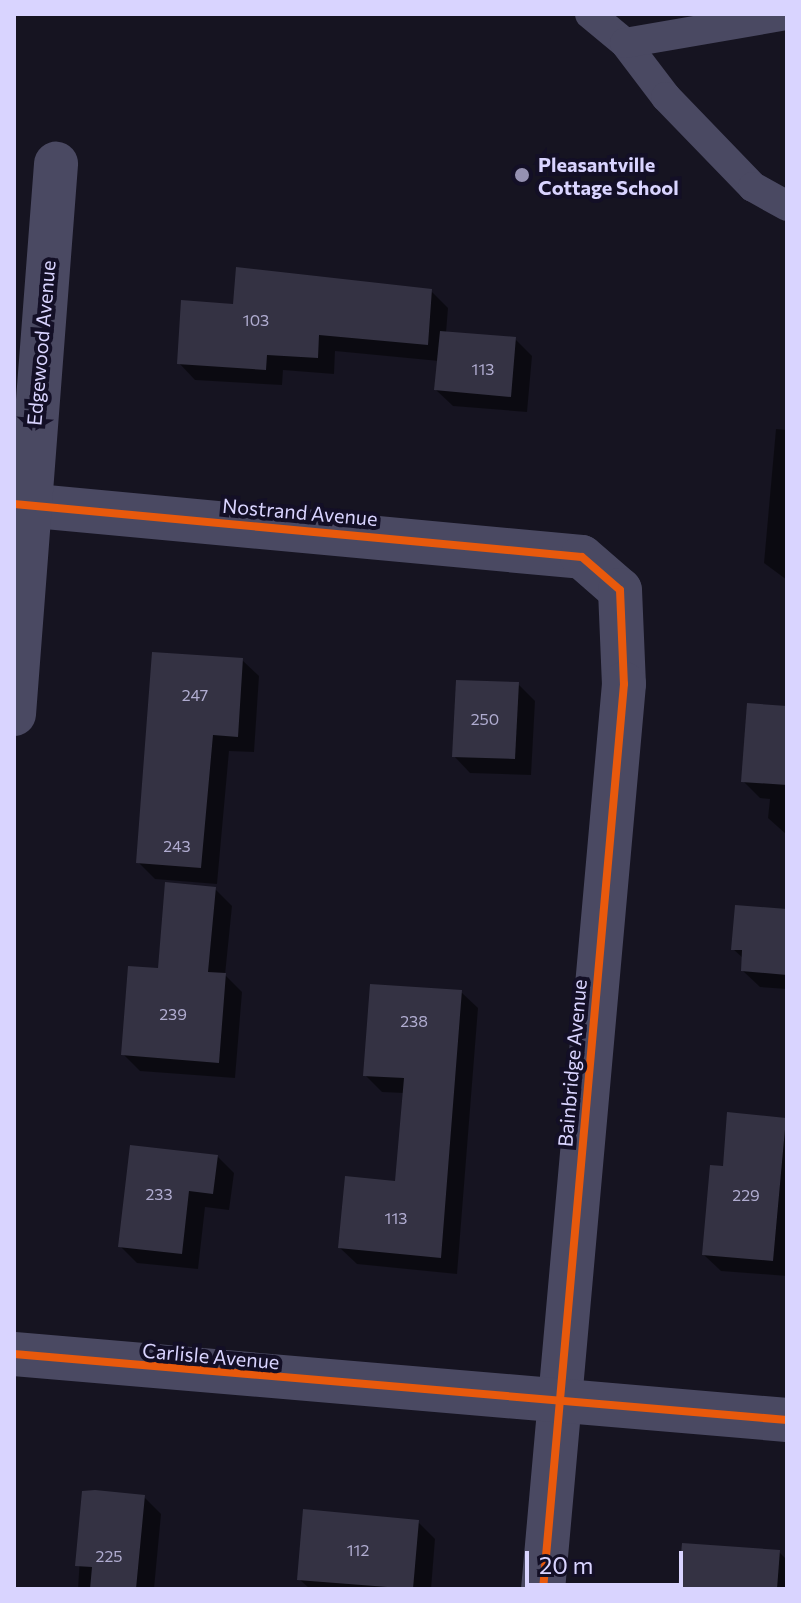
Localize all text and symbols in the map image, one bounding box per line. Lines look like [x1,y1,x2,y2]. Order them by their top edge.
place label: Pleasantville Cottage School [538,152,679,199]
marker: Pleasantville Cottage School [513,166,531,184]
street label: Edgewood Avenue [22,259,60,427]
house number: 103 [243,310,269,330]
house number: 113 [472,359,494,379]
street label: Nostrand Avenue [221,493,379,531]
house number: 247 [182,685,208,705]
house number: 250 [471,709,499,729]
house number: 243 [163,836,191,856]
street label: Bainbridge Avenue [553,978,591,1148]
house number: 239 [159,1004,187,1024]
house number: 238 [400,1011,428,1031]
house number: 233 [145,1184,173,1204]
house number: 229 [732,1185,760,1205]
house number: 113 [385,1208,407,1228]
street label: Carlisle Avenue [141,1338,281,1374]
scale bar [529,1535,687,1585]
house number: 112 [347,1540,369,1560]
house number: 225 [96,1546,122,1566]
text: 20 m [539,1550,593,1579]

